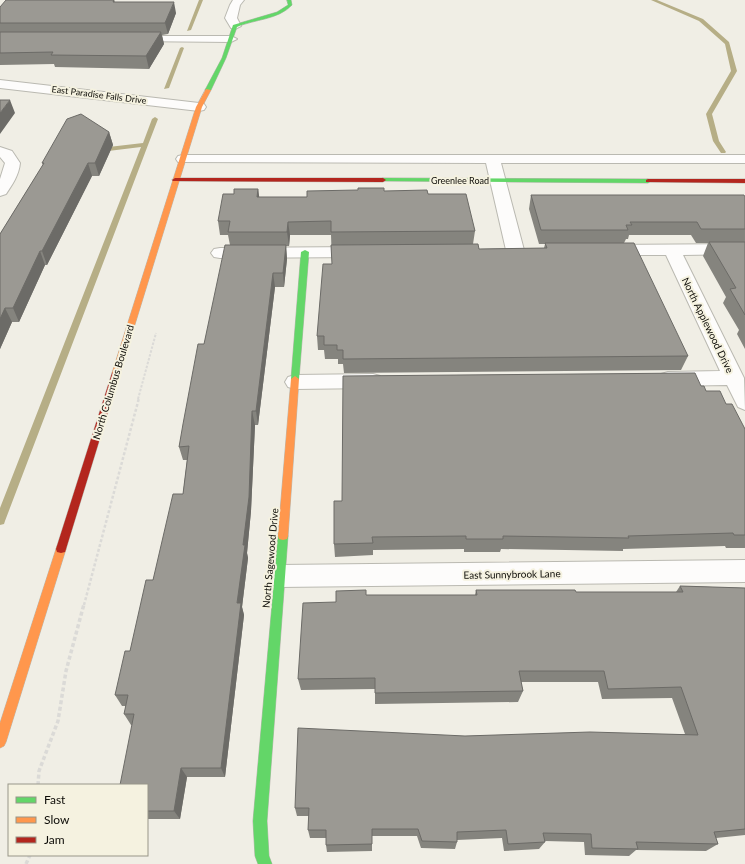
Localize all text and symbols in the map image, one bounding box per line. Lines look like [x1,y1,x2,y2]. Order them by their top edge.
street label: East Paradise Falls Drive [51,83,147,106]
street label: Greenlee Road [431,175,489,186]
street label: North Applewood Drive [680,275,736,375]
street label: North Columbus Boulevard [90,323,136,441]
street label: North Sagewood Drive [260,508,280,608]
street label: East Sunnybrook Lane [463,567,561,581]
legend [8,784,148,856]
text: Fast [44,792,66,807]
text: Slow [44,812,70,827]
text: Jam [44,832,65,847]

